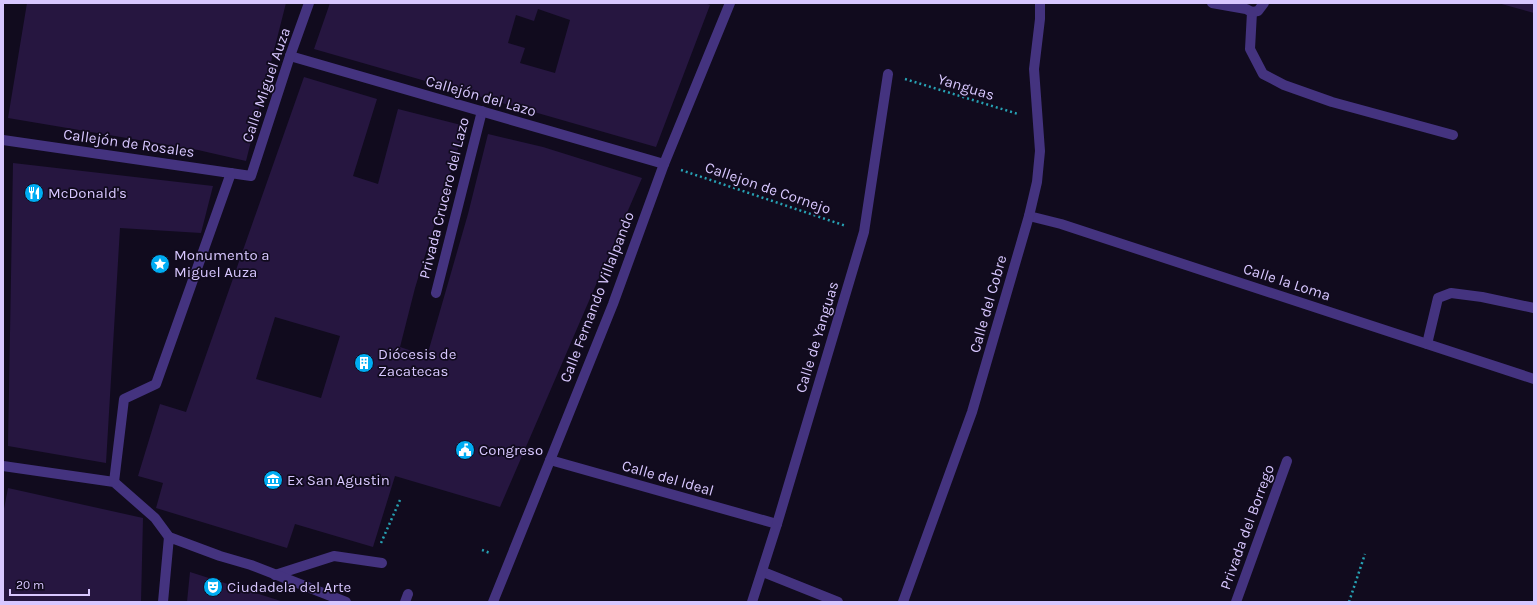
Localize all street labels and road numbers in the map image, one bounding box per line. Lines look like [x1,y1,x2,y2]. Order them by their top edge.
street label: Calle Miguel Auza [238,25,294,145]
street label: Yanguas [935,70,997,104]
street label: Callejón del Lazo [424,72,538,120]
street label: Privada Crucero del Lazo [415,115,473,281]
street label: Callejón de Rosales [62,125,196,161]
street label: Callejon de Cornejo [703,158,833,218]
street label: Calle Fernando Villalpando [556,209,638,385]
street label: Calle del Cobre [965,253,1011,355]
street label: Calle la Loma [1241,259,1333,305]
street label: Calle de Yanguas [791,279,843,395]
street label: Calle del Ideal [620,456,716,500]
street label: Privada del Borrego [1216,462,1278,592]

